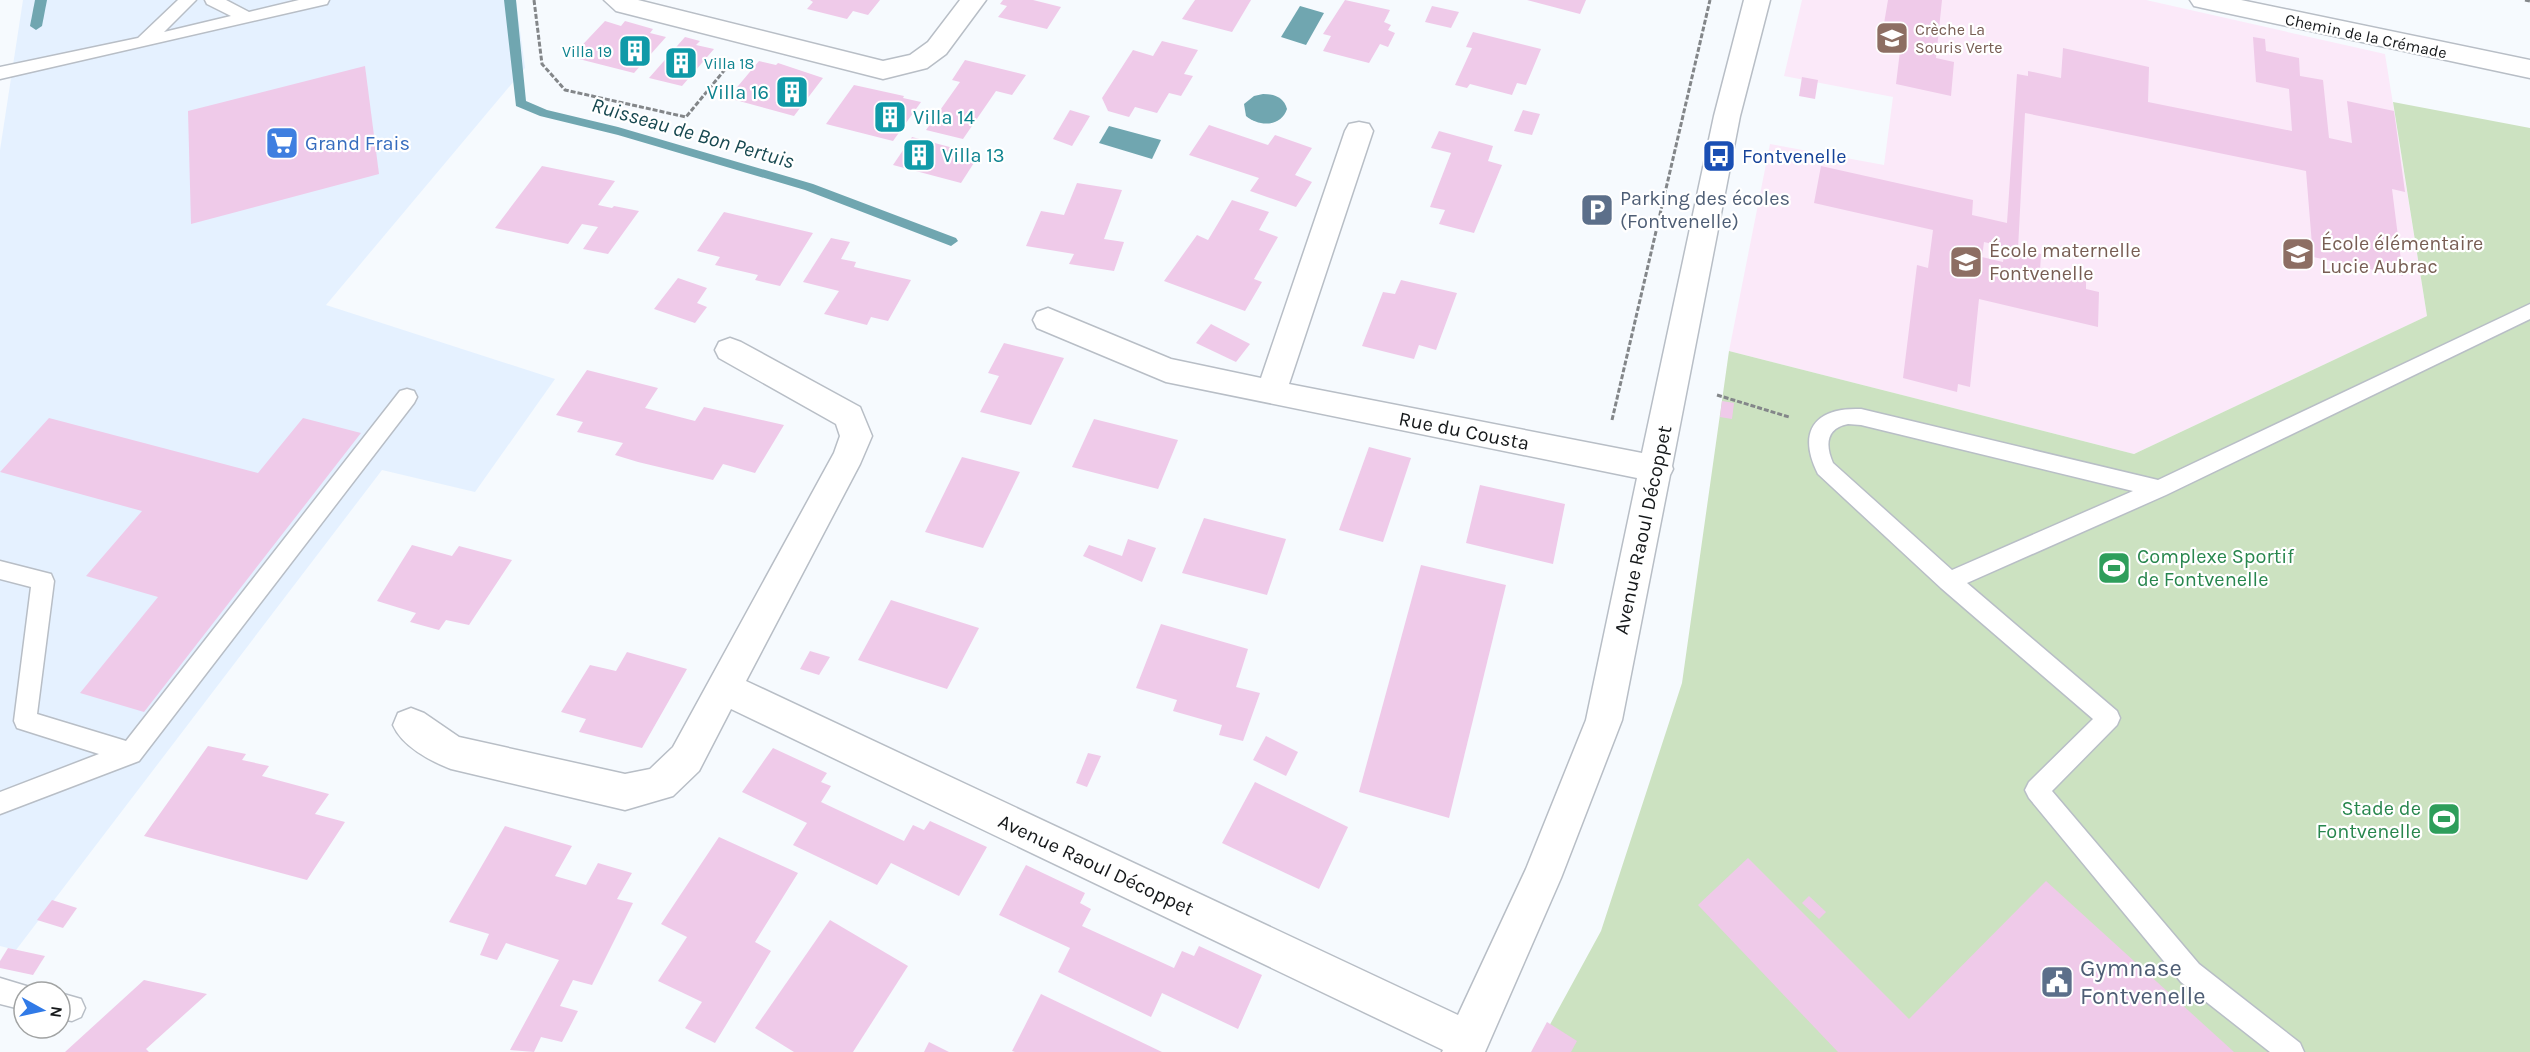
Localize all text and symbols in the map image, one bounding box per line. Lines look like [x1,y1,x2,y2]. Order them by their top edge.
street label: Chemin de la Crémade [2283,10,2449,62]
school or university icon: Crèche La Souris Verte [1874,20,1910,56]
place label: Crèche La Souris Verte [1915,20,2003,57]
building icon: Villa 19 [617,33,653,69]
place label: Villa 19 [562,42,612,61]
building icon: Villa 18 [663,45,699,81]
place label: Villa 18 [704,54,754,73]
building icon: Villa 16 [774,74,810,110]
place label: Villa 16 [707,81,769,104]
water label: Ruisseau de Bon Pertuis [589,93,797,173]
building icon: Villa 14 [872,99,908,135]
place label: Villa 14 [913,106,975,129]
supermarket icon: Grand Frais [264,125,300,161]
place label: Grand Frais [305,132,410,155]
building icon: Villa 13 [901,137,937,173]
bus stop icon: Fontvenelle [1701,138,1737,174]
place label: Villa 13 [942,144,1005,167]
place label: Fontvenelle [1742,145,1847,168]
place label: Parking des écoles (Fontvenelle) [1620,187,1790,233]
parking icon: Parking des écoles (Fontvenelle) [1579,192,1615,228]
place label: École élémentaire Lucie Aubrac [2321,231,2483,278]
school or university icon: École élémentaire Lucie Aubrac [2280,236,2316,272]
place label: École maternelle Fontvenelle [1989,238,2141,285]
school or university icon: École maternelle Fontvenelle [1948,244,1984,280]
street label: Rue du Cousta [1397,407,1531,455]
street label: Avenue Raoul Décoppet [1610,423,1677,637]
place label: Complexe Sportif de Fontvenelle [2137,545,2294,591]
sports icon: Complexe Sportif de Fontvenelle [2096,550,2132,586]
place label: Stade de Fontvenelle [2316,797,2421,843]
sports icon: Stade de Fontvenelle [2426,801,2462,837]
street label: Avenue Raoul Décoppet [995,810,1198,921]
place label: Gymnase Fontvenelle [2080,954,2206,1010]
public building icon: Gymnase Fontvenelle [2039,964,2075,1000]
north arrow [12,980,72,1040]
text: N [46,1005,67,1019]

